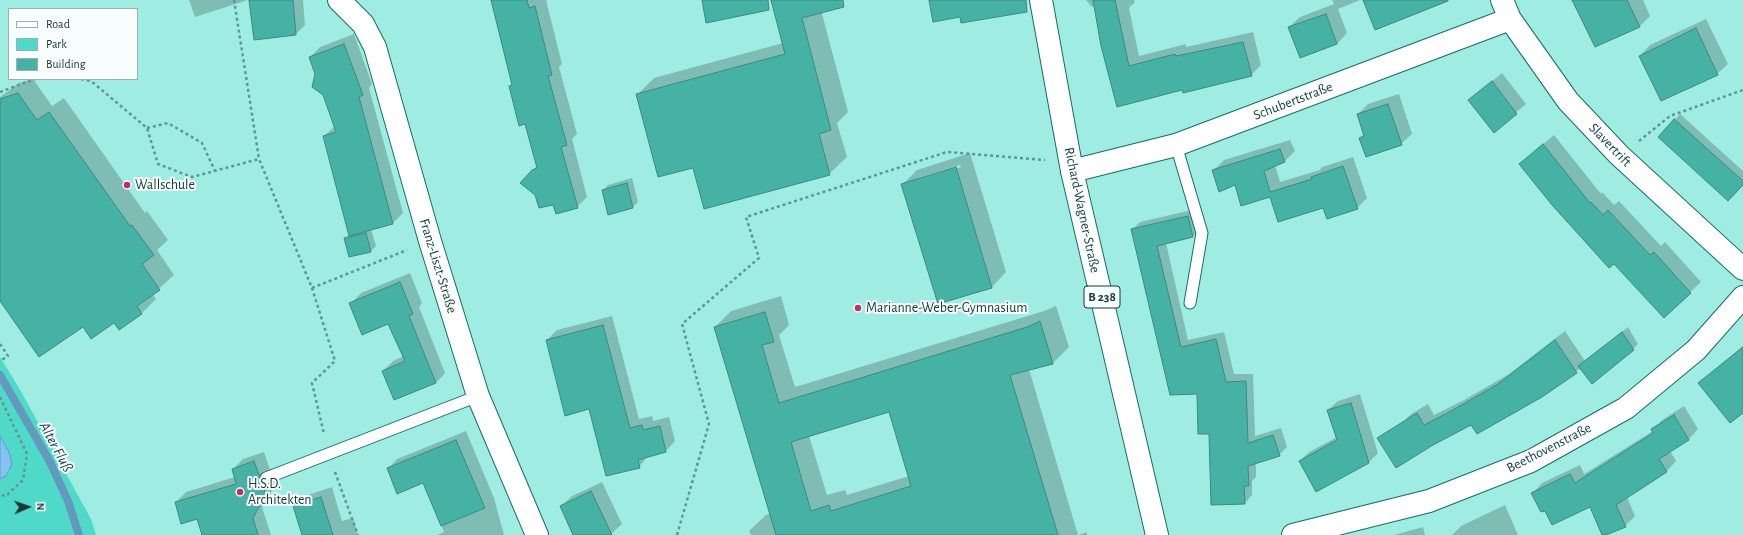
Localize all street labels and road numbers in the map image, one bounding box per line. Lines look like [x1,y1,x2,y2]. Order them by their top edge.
street label: Schubertstraße [1251,78,1335,124]
street label: Slavertrift [1585,120,1635,170]
street label: Richard-Wagner-Straße [1060,146,1104,274]
street label: Franz-Liszt-Straße [416,217,460,315]
road number: B 238 [1084,286,1120,308]
street label: Beethovenstraße [1504,419,1594,477]

